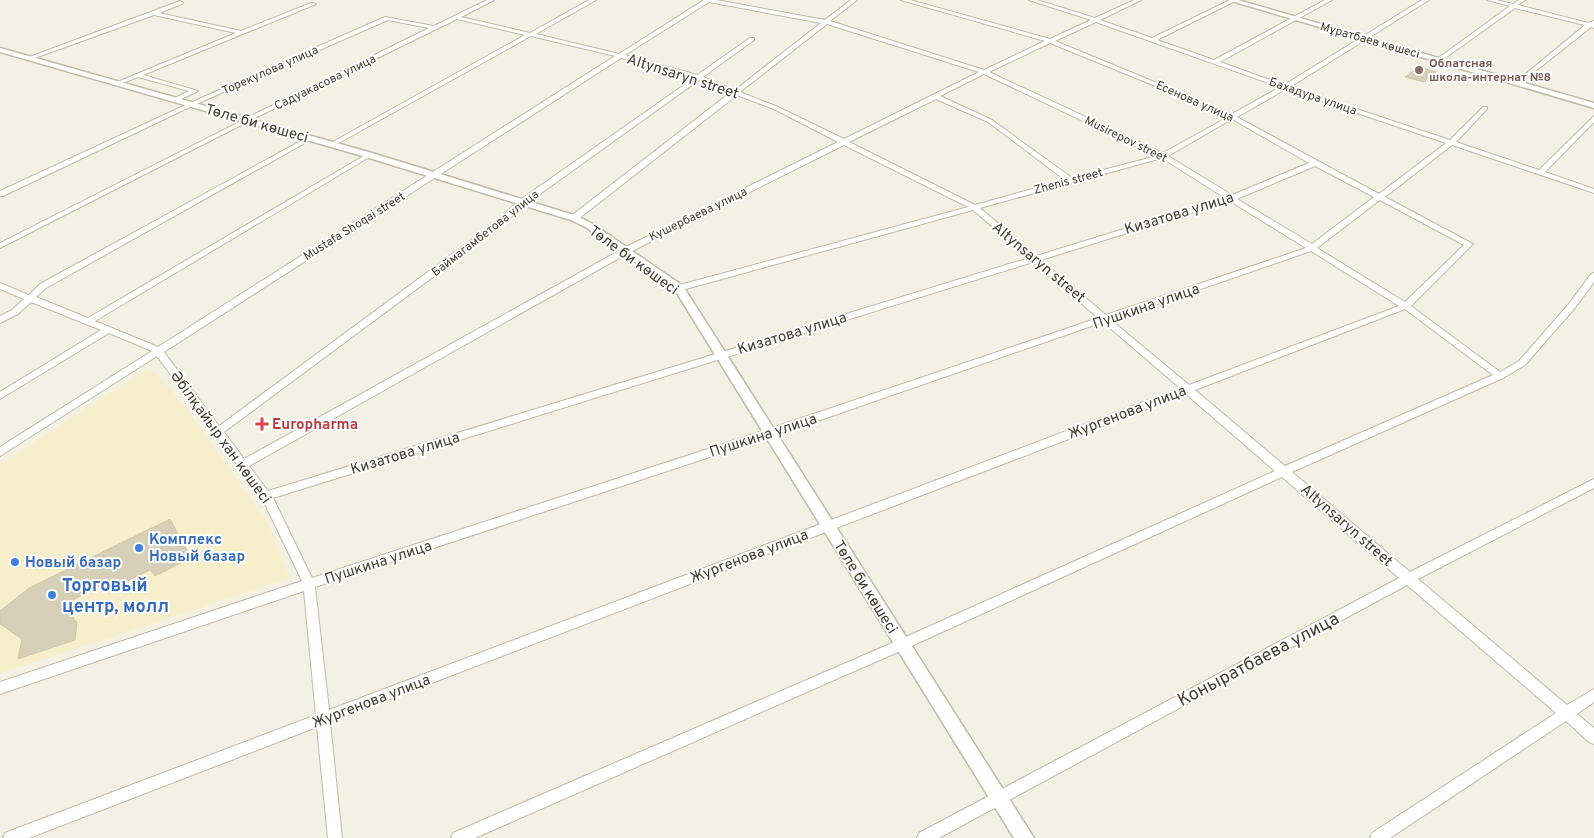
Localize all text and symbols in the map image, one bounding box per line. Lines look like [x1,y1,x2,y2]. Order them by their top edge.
street label: Мұратбаев көшесі [1318,19,1421,63]
street label: Торекулова улица [220,42,321,99]
street label: Altynsaryn street [624,50,741,104]
street label: Садуакасова улица [272,51,379,114]
place label: Облатсная школа-интернат №8 [1429,56,1551,86]
marker: Облатсная школа-интернат №8 [1413,64,1425,76]
street label: Бахадура улица [1267,74,1359,119]
street label: Есенова улица [1153,78,1236,126]
street label: Төле би көшесі [203,101,310,148]
street label: Musirepov street [1082,113,1170,167]
street label: Zhenis street [1032,165,1105,199]
street label: Кушербаева улица [647,184,750,246]
street label: Баймагамбетова улица [429,187,543,281]
street label: Mustafa Shoqai street [301,189,408,265]
street label: Кизатова улица [1123,189,1236,240]
street label: Altynsaryn street [987,218,1089,308]
street label: Төле би көшесі [585,222,682,300]
street label: Пушкина улица [1091,280,1202,335]
street label: Кизатова улица [736,309,849,360]
street label: Әбілқайыр хан көшесі [165,368,274,508]
street label: Жургенова улица [1066,382,1189,445]
street label: Пушкина улица [707,410,820,463]
place label: Europharma [272,416,358,435]
marker: Europharma [256,418,268,430]
street label: Кизатова улица [349,429,462,480]
street label: Altynsaryn street [1296,481,1396,571]
street label: Жургенова улица [688,526,811,589]
place label: Комплекс Новый базар [149,531,245,567]
street label: Пушкина улица [322,537,435,590]
street label: Төле би көшесі [829,538,901,638]
marker: Комплекс Новый базар [133,542,145,554]
place label: Новый базар [25,554,121,573]
marker: Новый базар [9,556,21,568]
place label: Торговый центр, молл [62,575,169,619]
marker: Торговый центр, молл [46,589,58,601]
street label: Коныратбаева улица [1174,608,1344,713]
street label: Жургенова улица [310,671,433,734]

